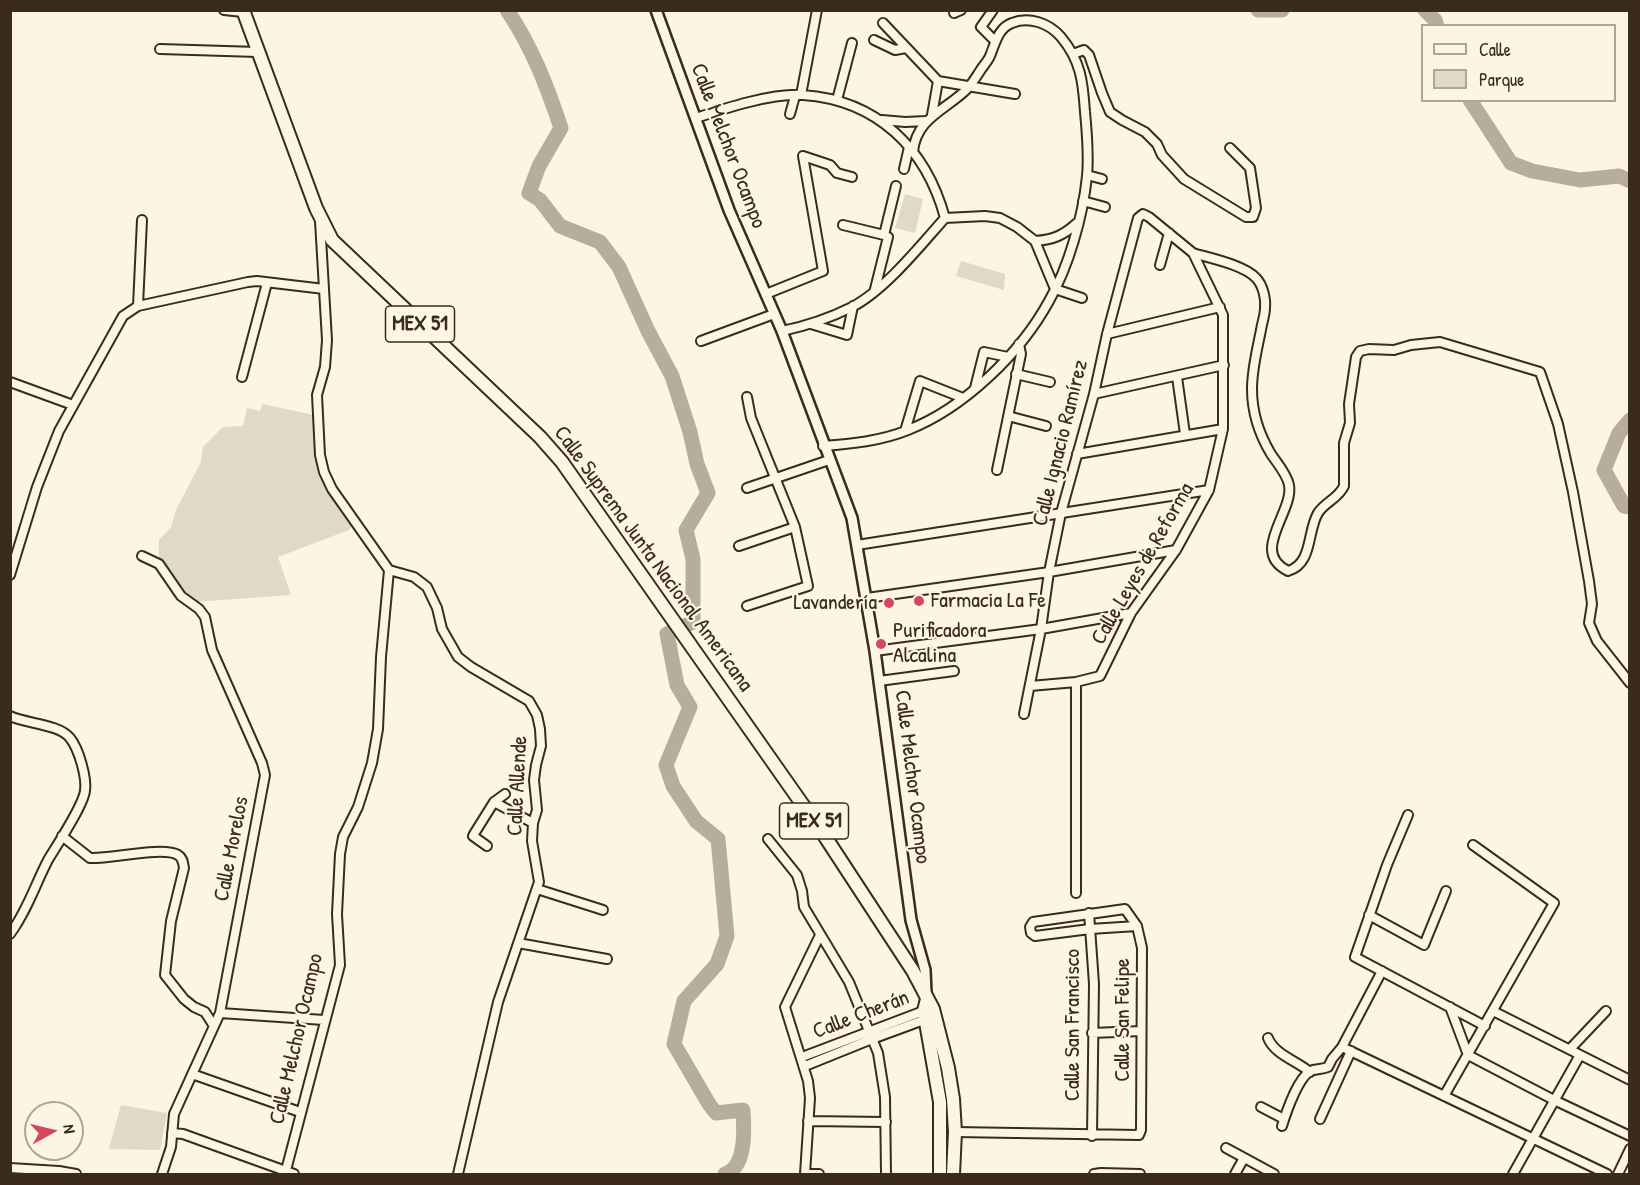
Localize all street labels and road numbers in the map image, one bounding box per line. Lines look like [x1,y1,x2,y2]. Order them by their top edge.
street label: Calle Melchor Ocampo [684,60,772,232]
road number: MEX 51 [386,306,454,342]
street label: Calle Ignacio Ramírez [1028,357,1094,529]
street label: Calle Suprema Junta Nacional Americana [548,421,758,697]
street label: Calle Leyes de Reforma [1086,478,1200,650]
street label: Calle Melchor Ocampo [888,689,936,865]
street label: Calle Allende [502,735,534,837]
street label: Calle Morelos [209,794,255,904]
road number: MEX 51 [780,803,848,839]
street label: Calle San Francisco [1060,949,1086,1101]
street label: Calle Melchor Ocampo [265,951,329,1127]
street label: Calle San Felipe [1110,958,1136,1082]
street label: Calle Cherán [809,985,913,1045]

